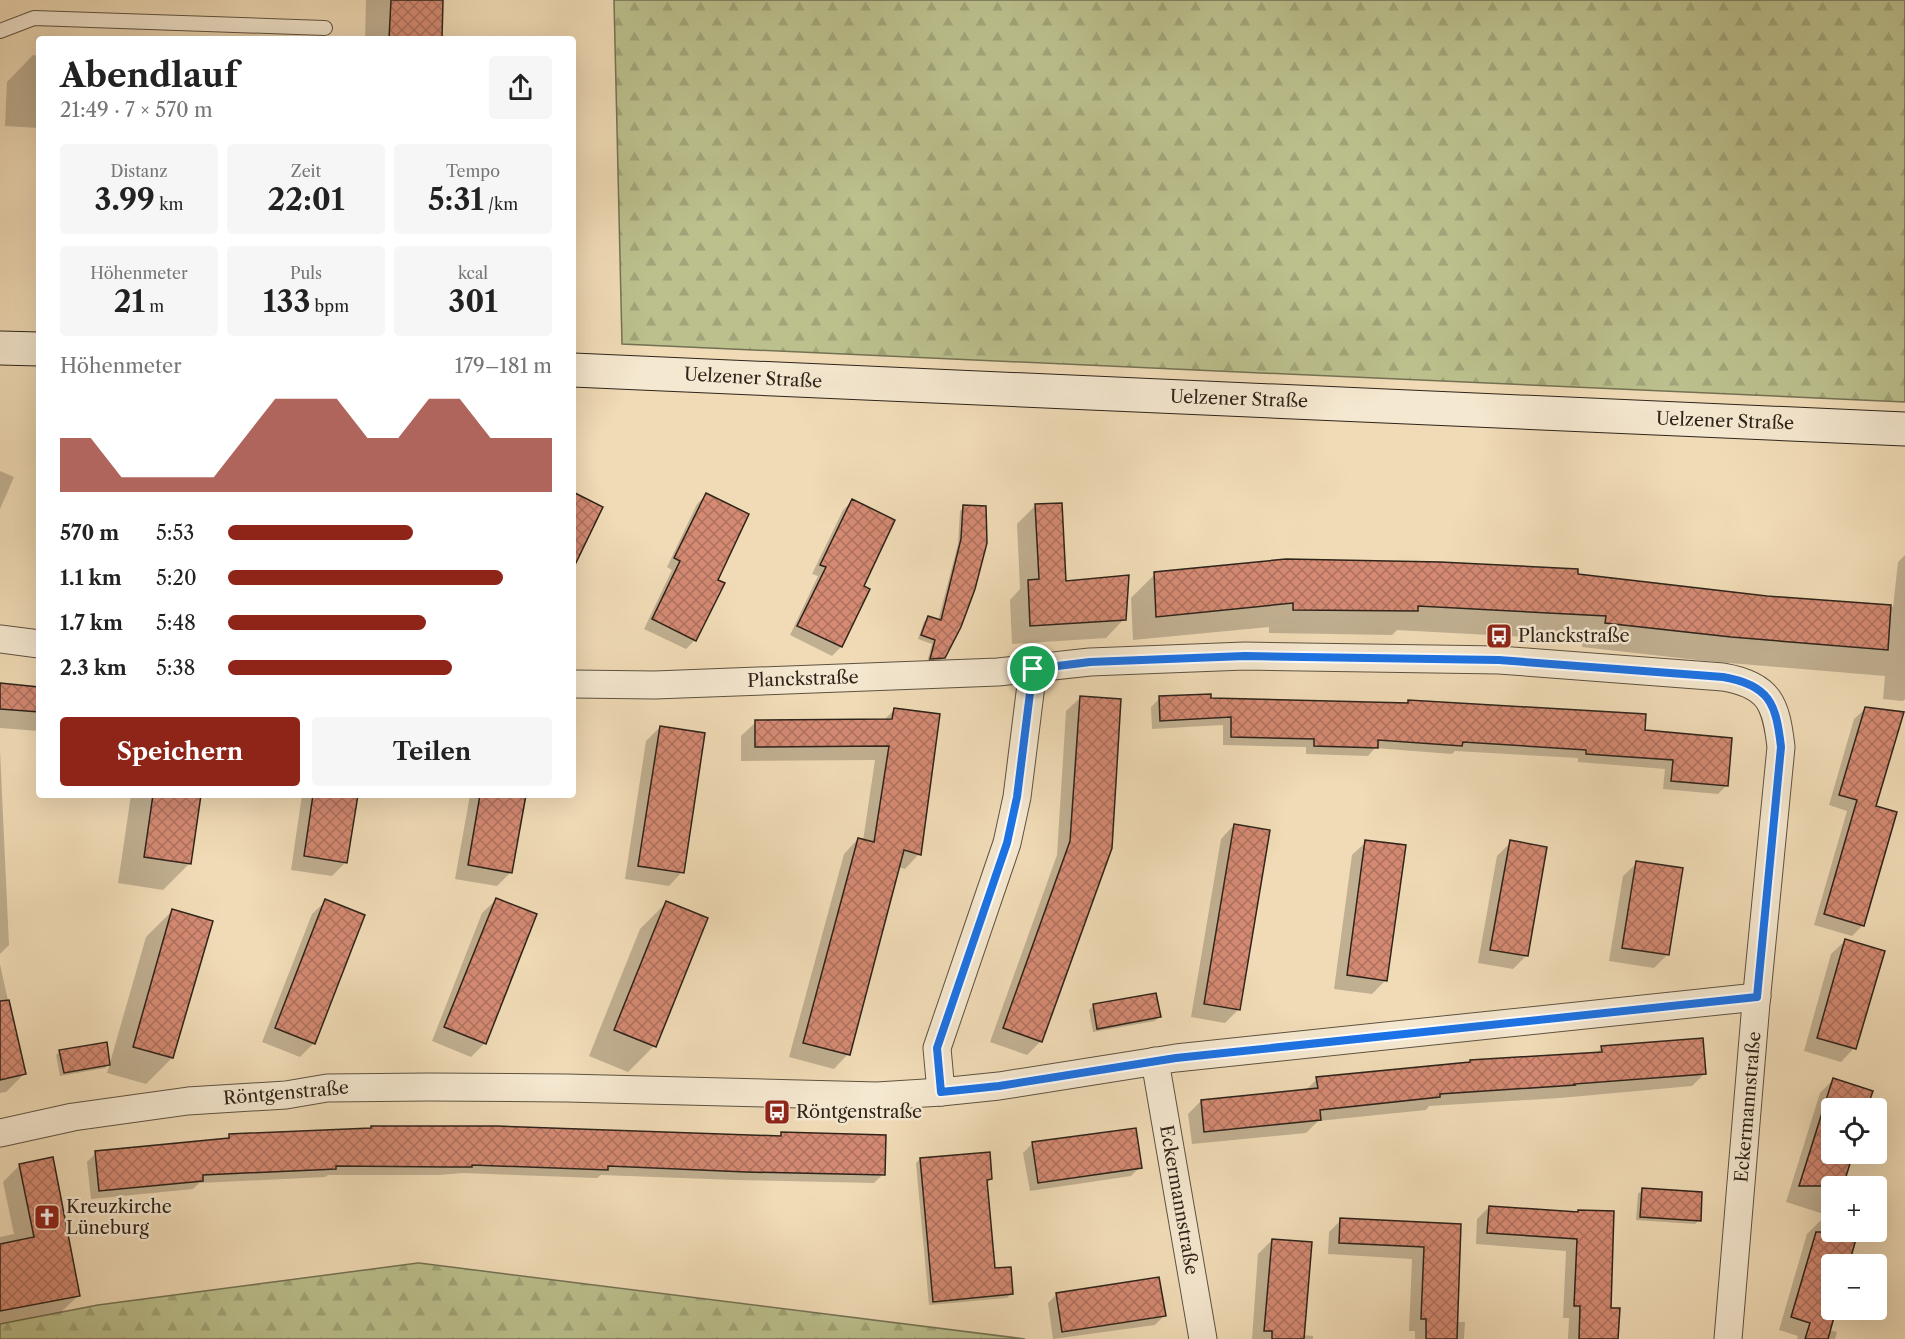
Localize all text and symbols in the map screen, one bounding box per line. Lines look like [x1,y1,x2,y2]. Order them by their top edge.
text: Abendlauf [60,55,238,96]
button: share [489,56,552,119]
text: 21:49 · 7 × 570 m [60,98,213,122]
text: Distanz [110,161,168,181]
text: Zeit [291,161,321,181]
text: Tempo [446,161,500,181]
text: 3.99 [95,181,155,218]
text: 22:01 [268,181,344,218]
text: 5:31 [428,181,484,218]
text: km [155,194,183,214]
text: /km [484,194,518,214]
text: Höhenmeter [90,263,188,283]
text: Puls [290,263,322,283]
text: kcal [458,263,488,283]
text: 21 [114,283,145,320]
text: 133 [263,283,310,320]
text: 301 [448,283,498,320]
text: m [145,296,164,316]
text: bpm [310,296,349,316]
text: Höhenmeter [60,354,182,378]
text: 179–181 m [455,354,552,378]
street label: Uelzener Straße [683,363,823,393]
street label: Uelzener Straße [1170,386,1308,412]
street label: Uelzener Straße [1656,408,1794,434]
text: 570 m [60,521,119,545]
text: 5:53 [156,521,194,545]
text: 1.1 km [60,566,122,590]
text: 5:20 [156,566,197,590]
text: 1.7 km [60,611,123,635]
text: 5:48 [156,611,196,635]
bus stop icon: Planckstraße [1484,621,1514,651]
place label: Planckstraße [1518,625,1630,647]
pin [1007,643,1058,694]
icon: arrive [1016,652,1049,685]
text: 2.3 km [60,656,127,680]
text: 5:38 [156,656,195,680]
street label: Planckstraße [747,666,859,692]
button: Speichern [60,717,300,786]
button: Teilen [312,717,552,786]
street label: Eckermannstraße [1730,1030,1766,1184]
street label: Röntgenstraße [222,1077,350,1109]
bus stop icon: Röntgenstraße [762,1097,792,1127]
map controls [1821,1098,1887,1320]
button: locate [1821,1098,1887,1164]
place label: Röntgenstraße [796,1101,922,1123]
street label: Eckermannstraße [1155,1123,1203,1277]
button: + [1821,1176,1887,1242]
place label: Kreuzkirche Lüneburg [66,1196,172,1239]
church icon: Kreuzkirche Lüneburg [32,1202,62,1232]
button: − [1821,1254,1887,1320]

